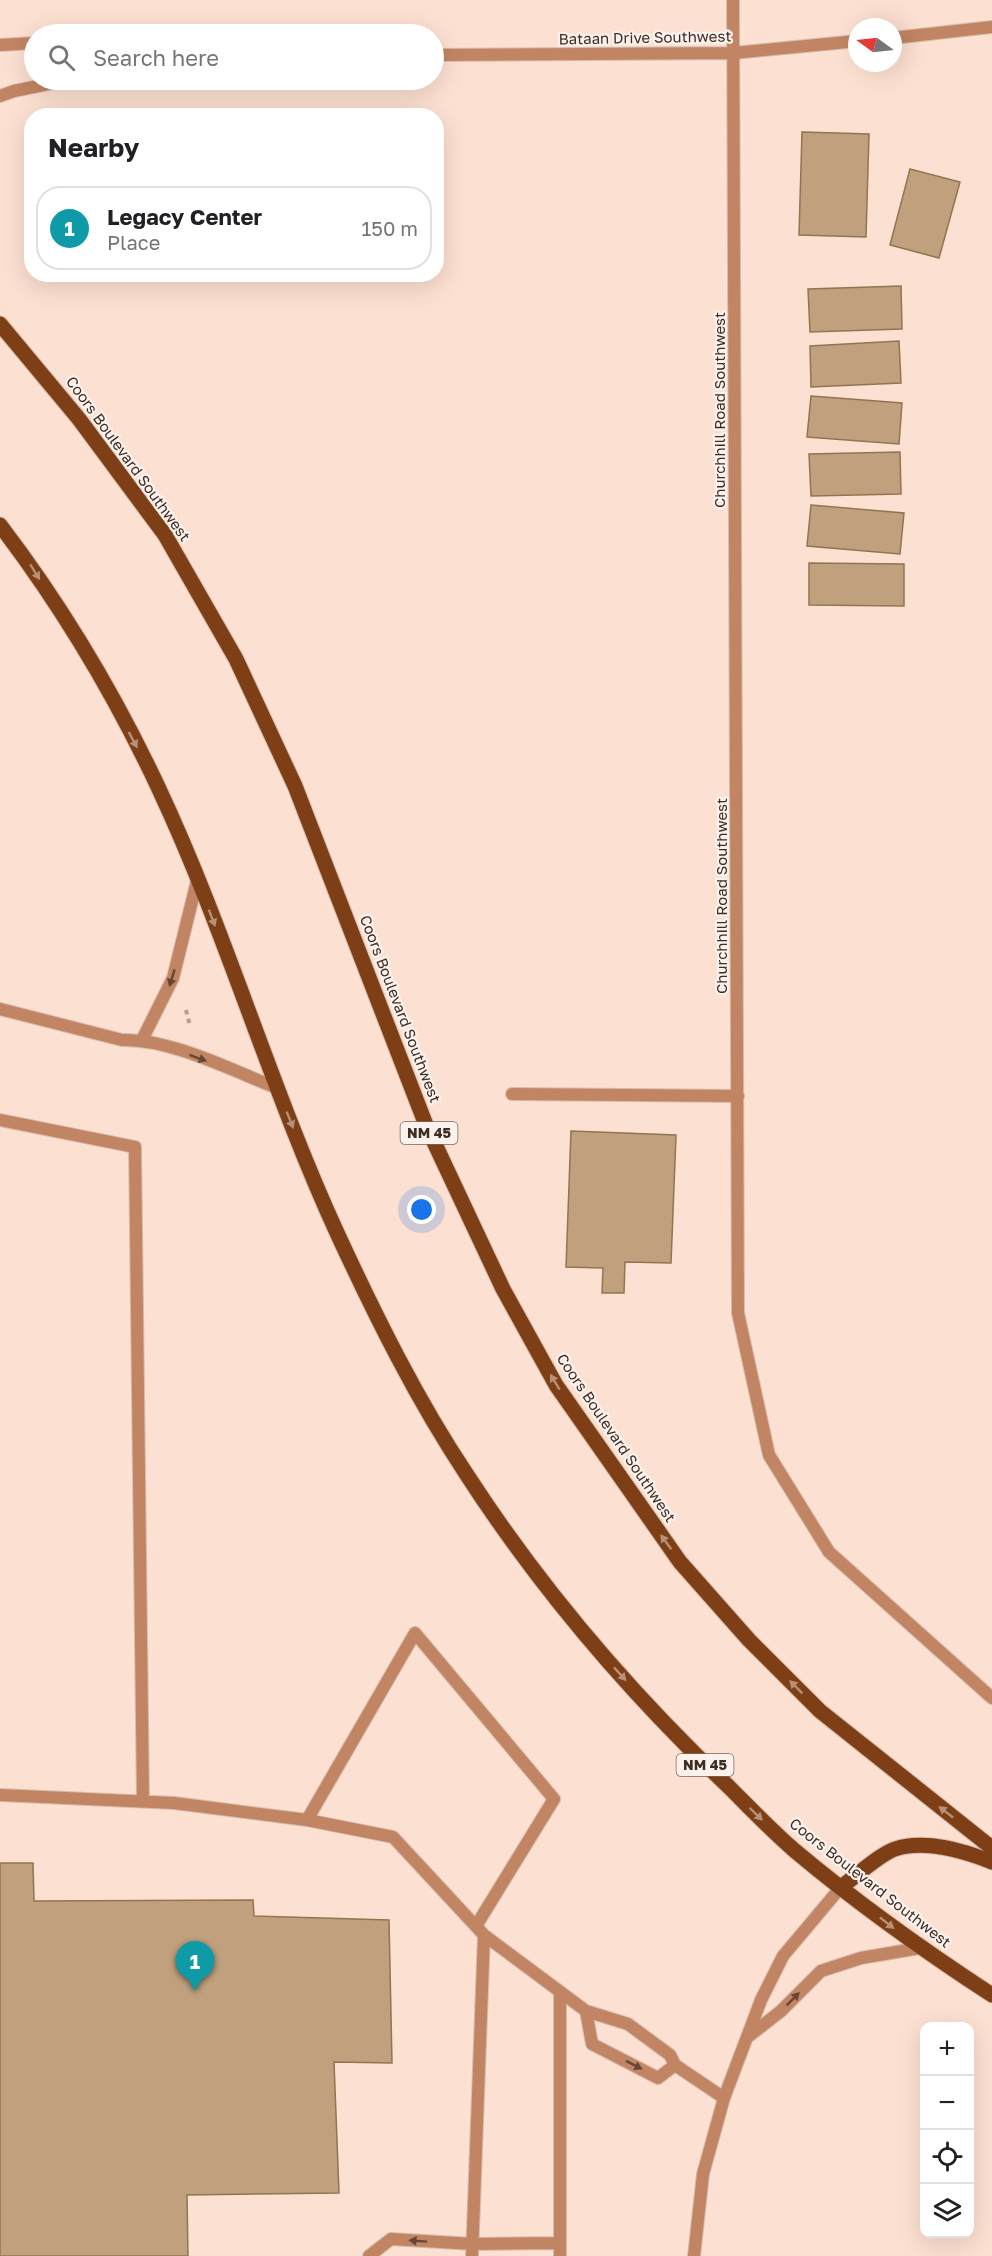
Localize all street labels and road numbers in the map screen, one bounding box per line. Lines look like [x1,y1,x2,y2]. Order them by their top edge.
street label: Bataan Drive Southwest [559,26,731,48]
street label: Churchhill Road Southwest [710,312,728,508]
street label: Coors Boulevard Southwest [63,372,195,544]
street label: Churchhill Road Southwest [712,798,730,994]
street label: Coors Boulevard Southwest [357,912,445,1105]
road number: NM 45 [400,1122,458,1144]
street label: Coors Boulevard Southwest [554,1350,680,1525]
road number: NM 45 [676,1754,734,1776]
street label: Coors Boulevard Southwest [786,1814,955,1951]

